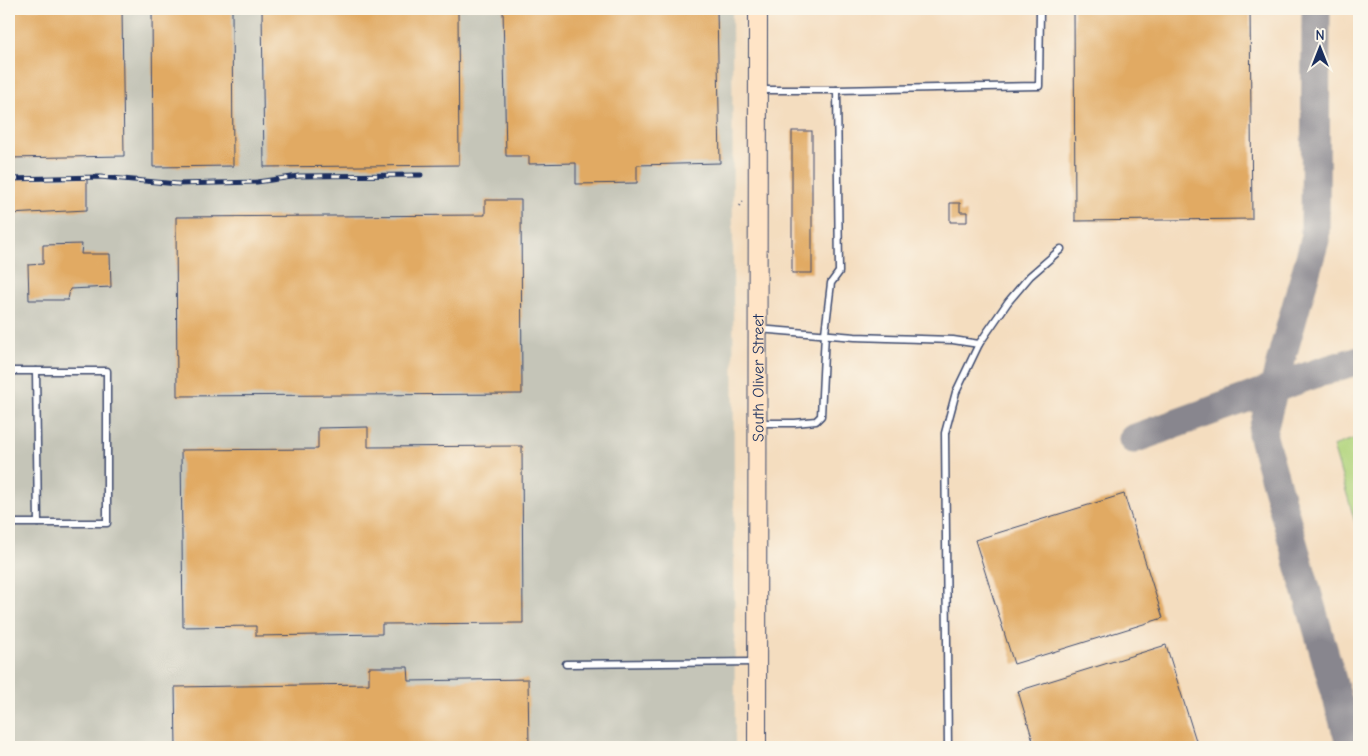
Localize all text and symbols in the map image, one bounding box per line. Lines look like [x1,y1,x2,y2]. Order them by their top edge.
north arrow [1296,22,1346,72]
text: N [1315,27,1325,44]
street label: South Oliver Street [749,314,768,442]

